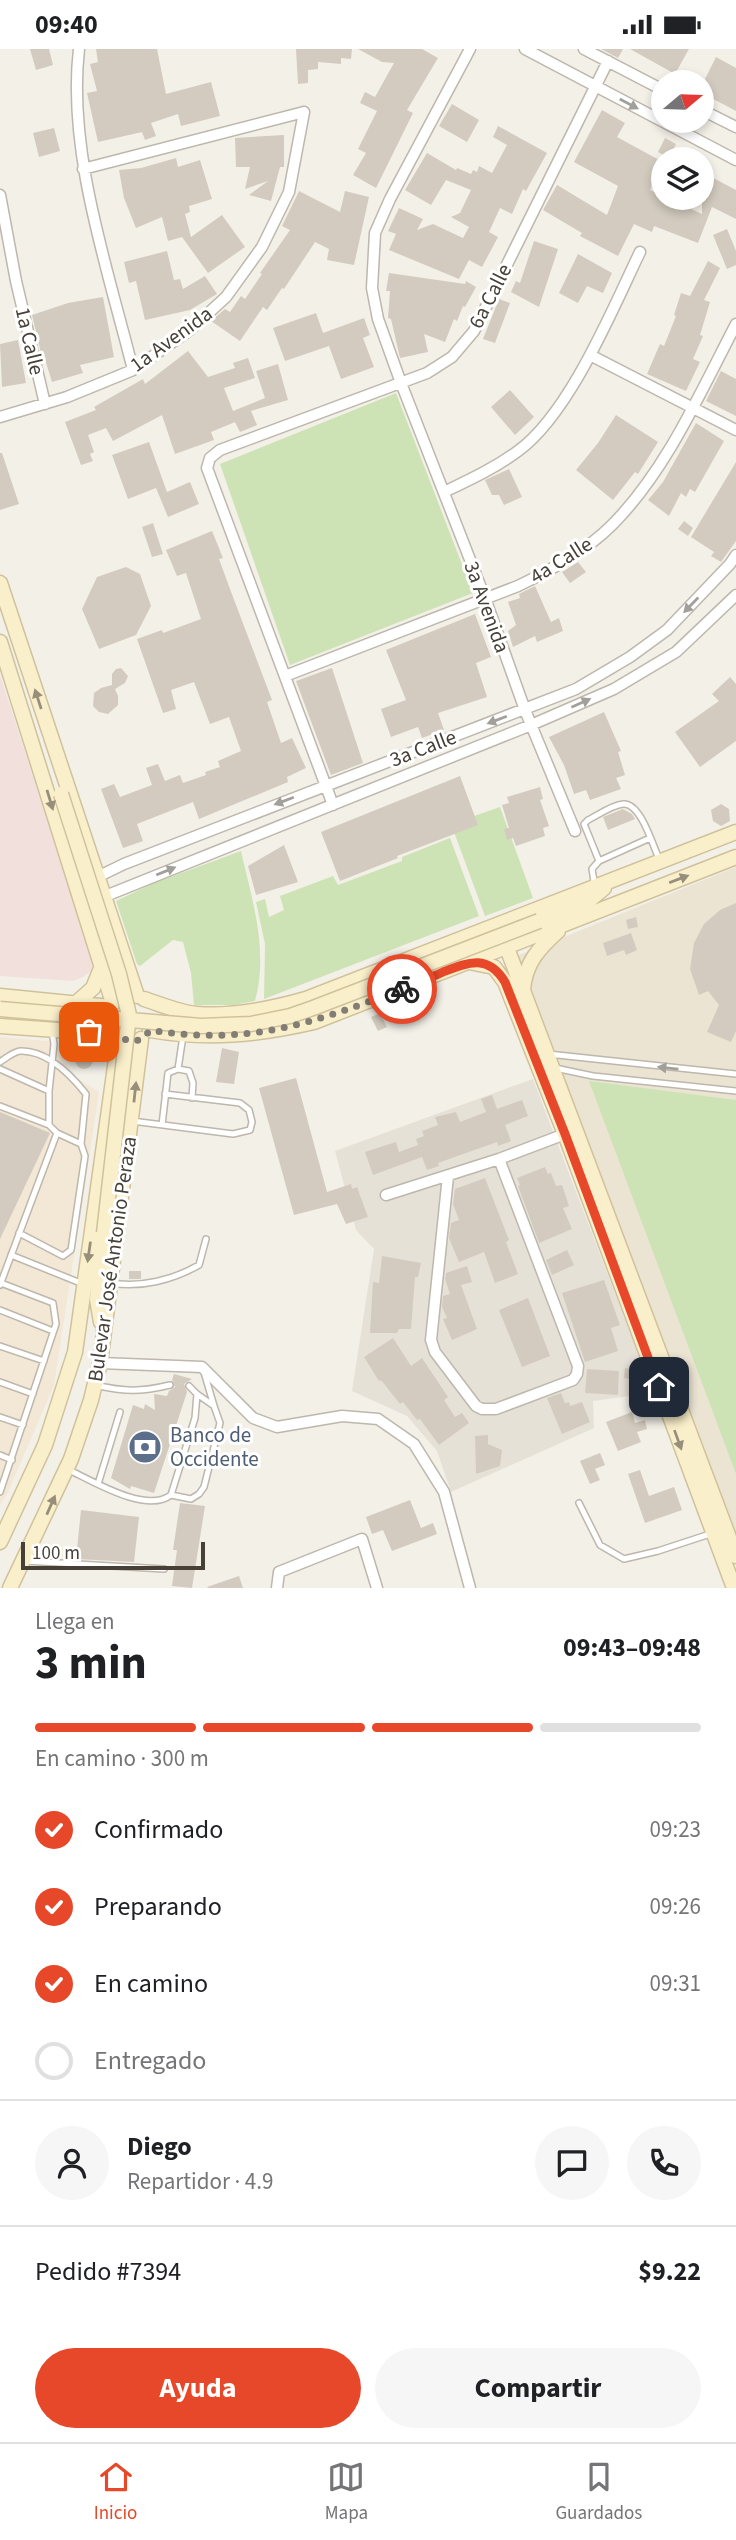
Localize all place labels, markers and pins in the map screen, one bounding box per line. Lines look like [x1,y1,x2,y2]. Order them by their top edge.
pin [59,1002,119,1062]
pin [629,1357,689,1417]
place label: Banco de Occidente [170,1420,259,1474]
bank icon: Banco de Occidente [126,1428,164,1466]

